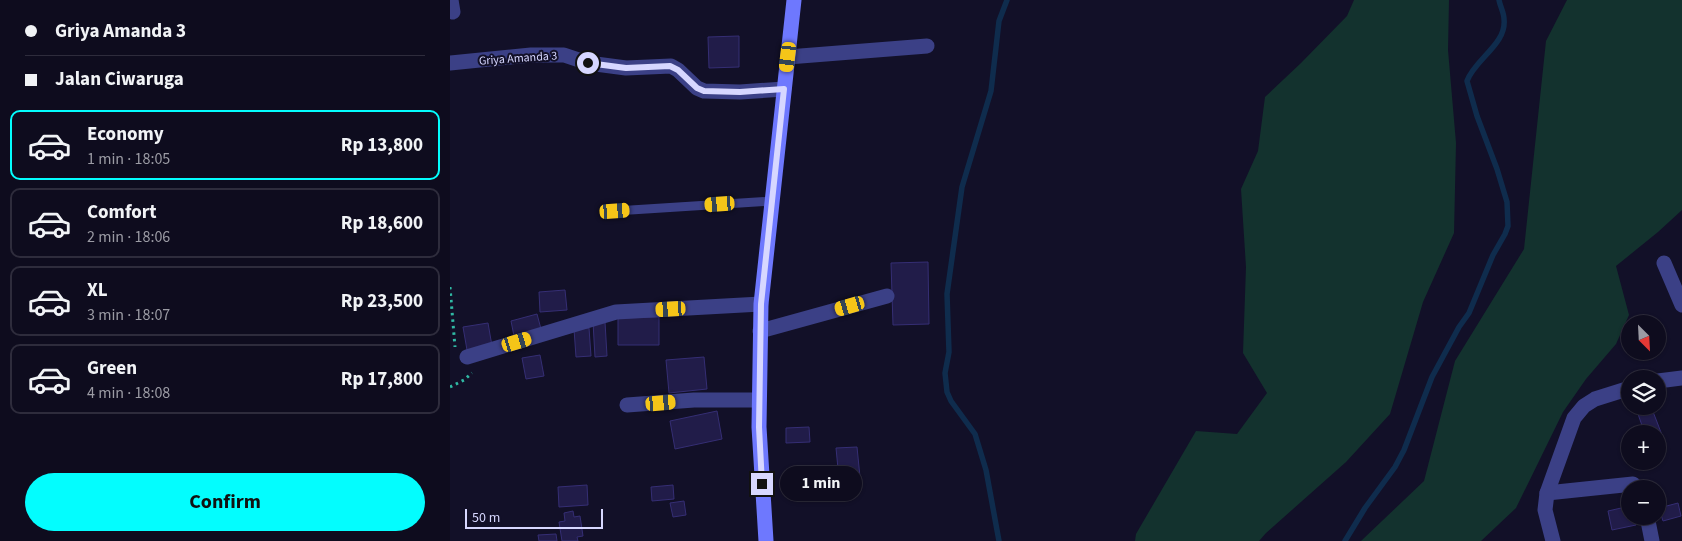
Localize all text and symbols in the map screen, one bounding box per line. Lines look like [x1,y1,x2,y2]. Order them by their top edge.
text: Griya Amanda 3 [55,18,186,45]
car [778,41,797,73]
street label: Griya Amanda 3 [478,47,558,70]
route start [577,52,599,74]
text: Jalan Ciwaruga [55,66,184,93]
text: Economy [87,121,164,148]
icon: car [27,123,72,168]
text: Rp 13,800 [341,132,423,159]
text: 1 min · 18:05 [87,148,170,170]
car [704,195,735,213]
text: Comfort [87,199,157,226]
icon: car [27,201,72,246]
car [599,202,630,220]
text: Rp 18,600 [341,210,423,237]
text: 2 min · 18:06 [87,226,170,248]
text: XL [87,277,108,304]
icon: car [27,279,72,324]
text: Rp 23,500 [341,288,423,315]
car [833,295,866,317]
car [655,301,686,317]
text: 3 min · 18:07 [87,304,170,326]
north arrow [1621,315,1666,360]
map controls [1621,315,1666,525]
car [500,330,533,354]
text: Green [87,355,137,382]
icon: car [27,357,72,402]
text: Rp 17,800 [341,366,423,393]
button: layers [1621,370,1666,415]
text: 4 min · 18:08 [87,382,170,404]
car [645,394,676,412]
button: + [1621,425,1666,470]
callout: 1 min [780,466,862,502]
text: 1 min [802,472,840,494]
button: Confirm [25,473,425,531]
route end [751,473,773,495]
button: − [1621,480,1666,525]
scale bar [465,506,602,529]
text: 50 m [472,508,500,528]

